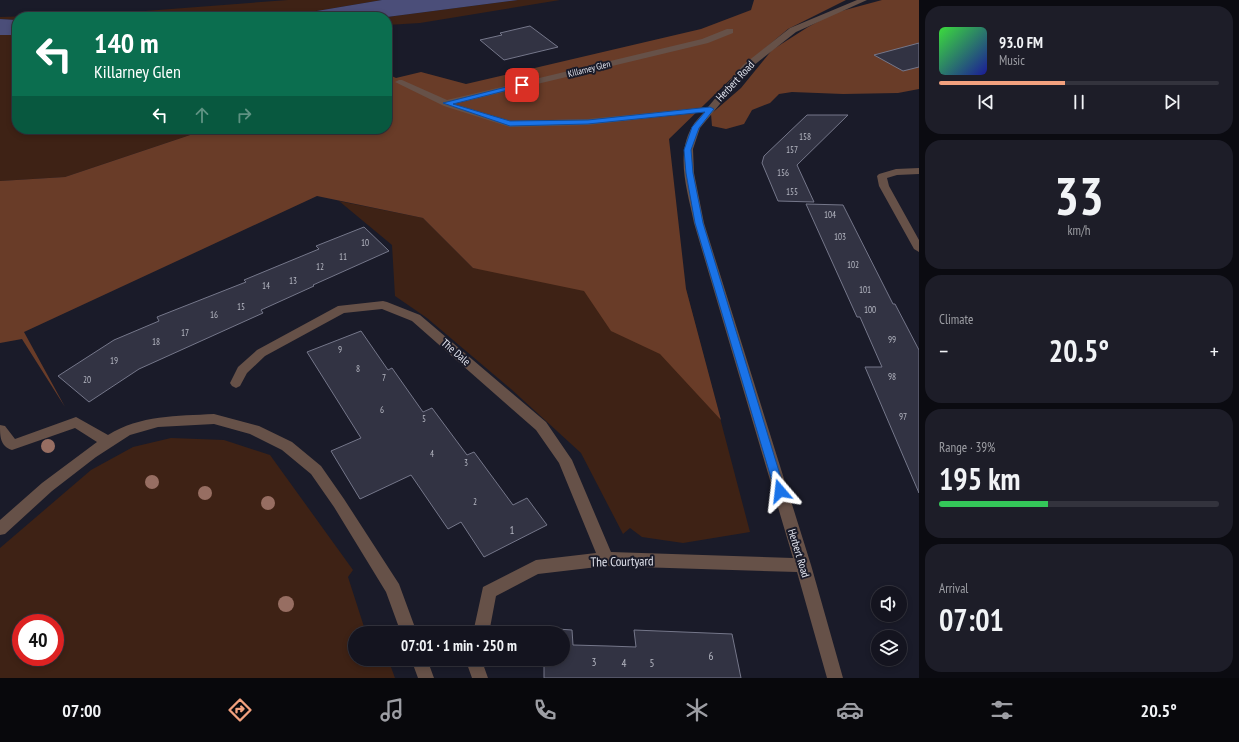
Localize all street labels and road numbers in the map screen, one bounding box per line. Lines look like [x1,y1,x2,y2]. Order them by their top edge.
street label: Killarney Glen [566,58,611,79]
street label: Herbert Road [713,58,757,104]
street label: The Dale [439,336,474,369]
street label: Herbert Road [785,527,813,579]
street label: The Courtyard [590,552,654,571]

